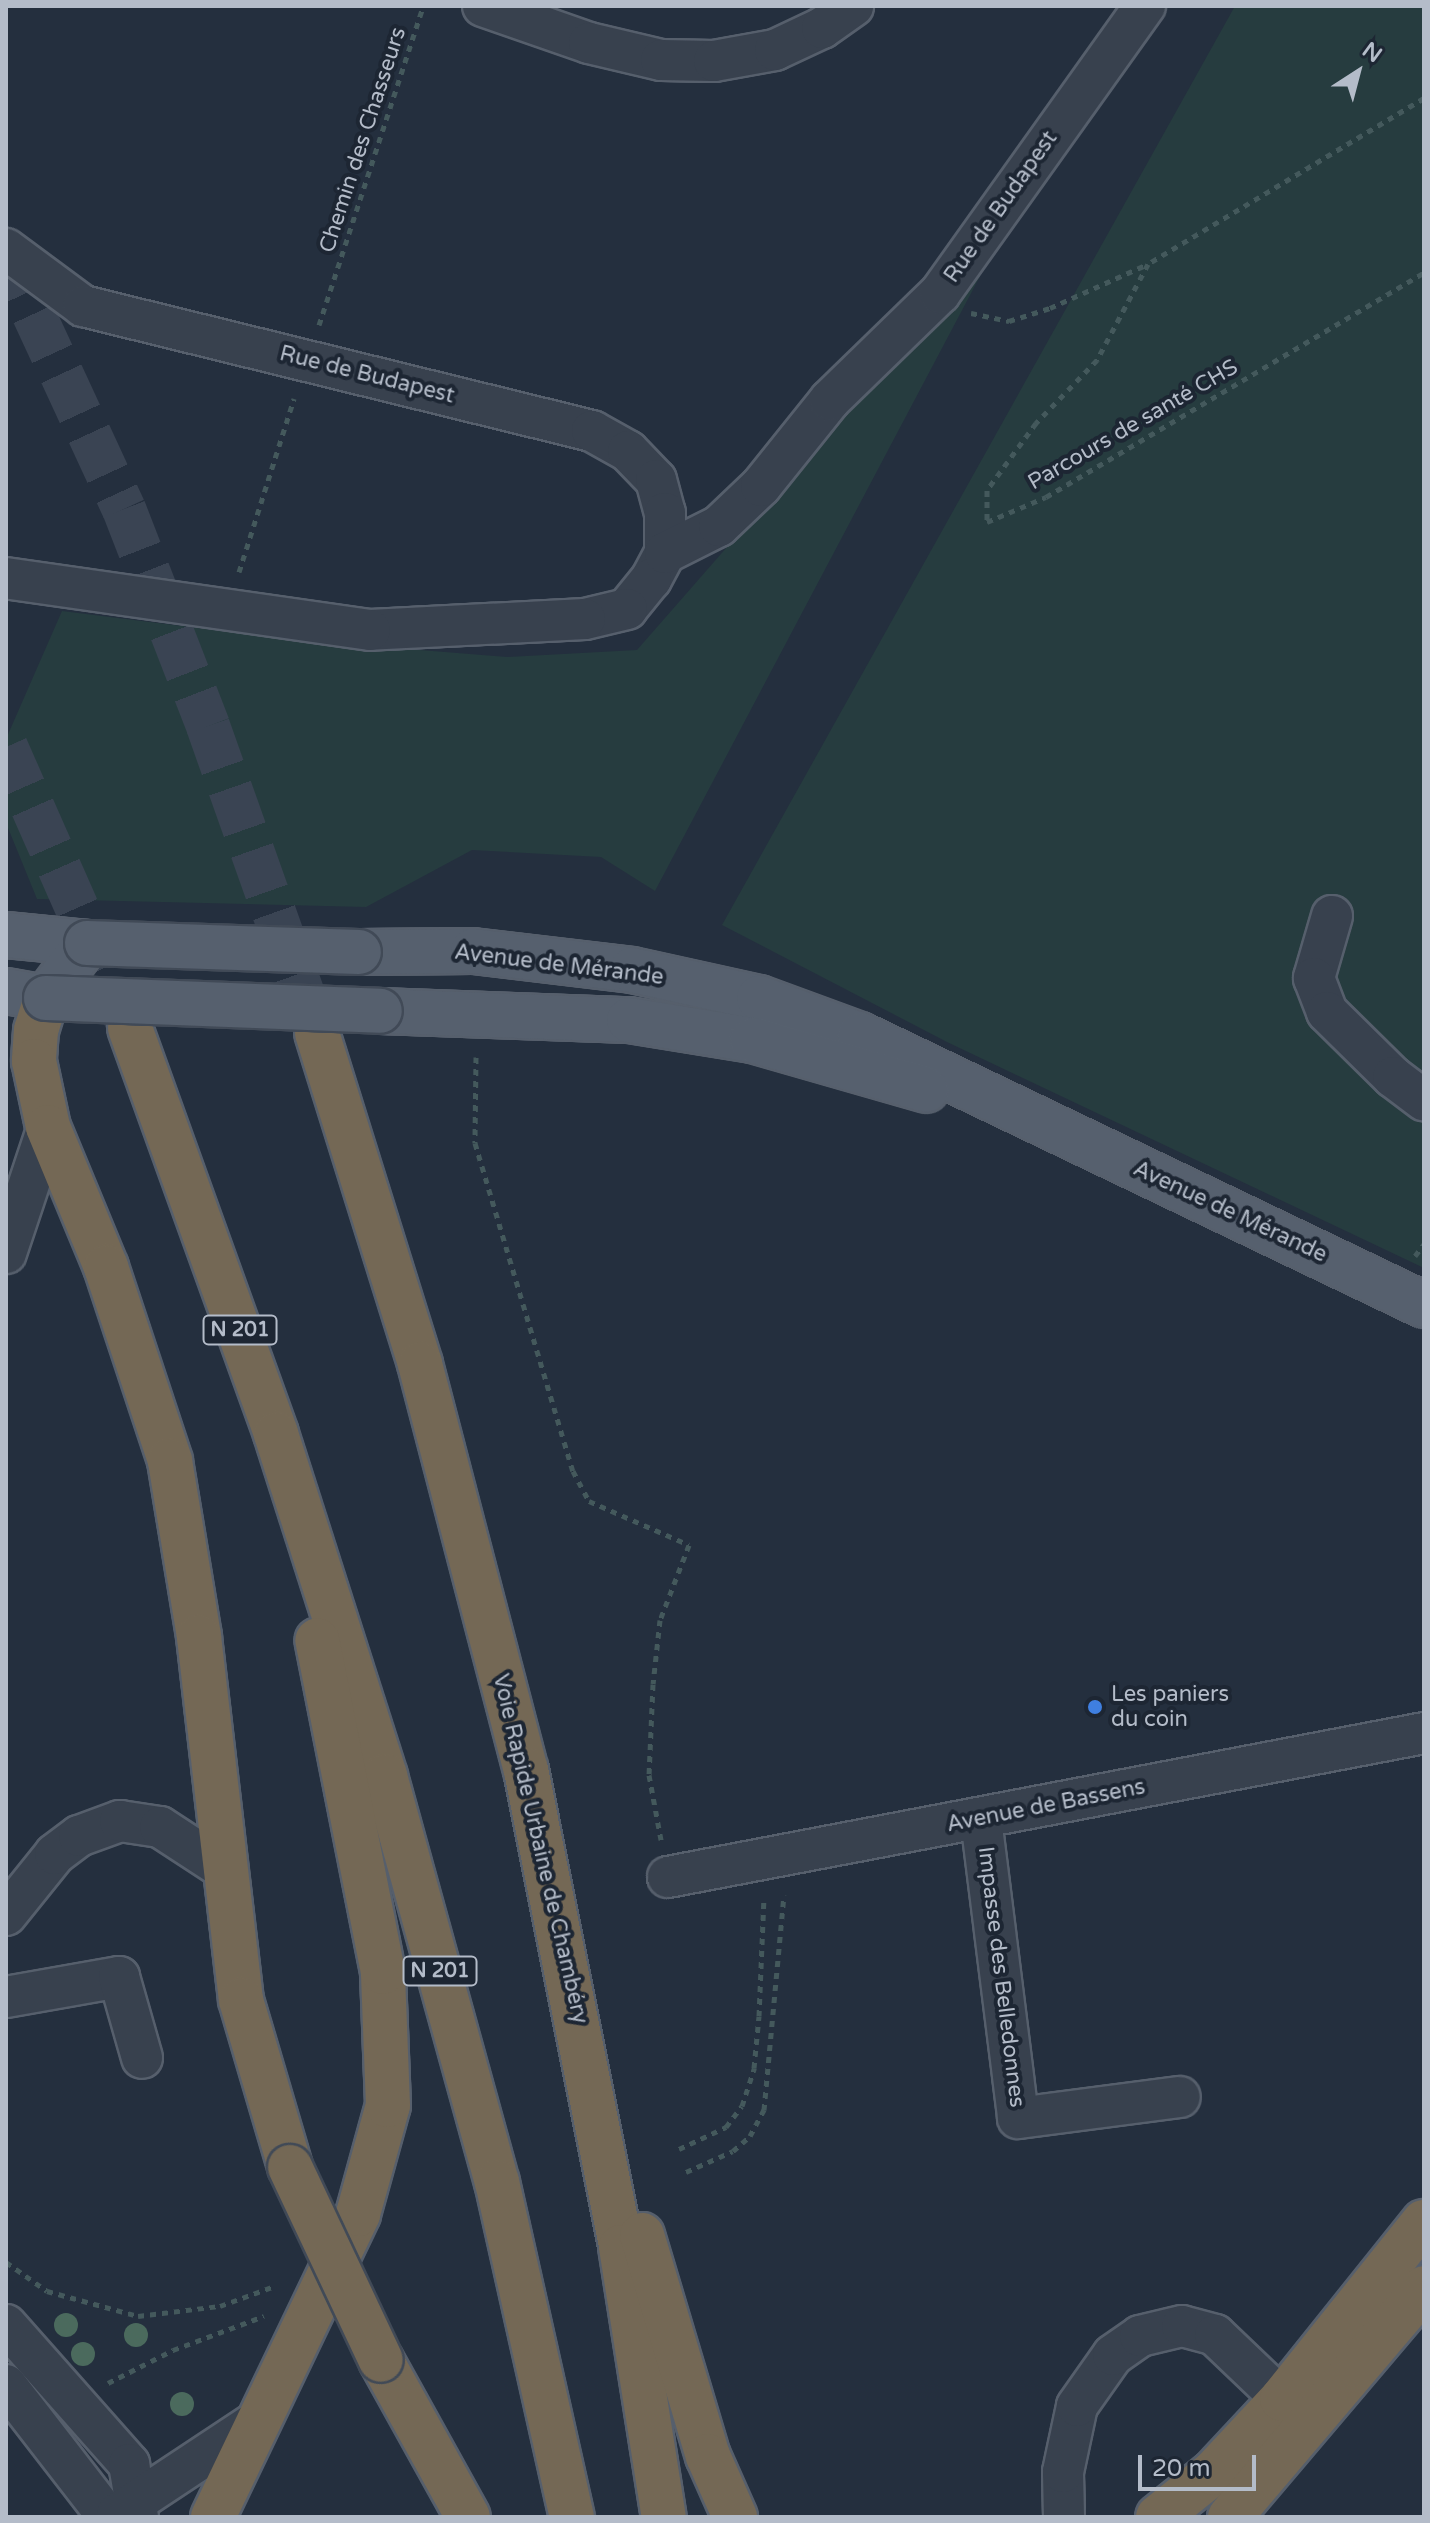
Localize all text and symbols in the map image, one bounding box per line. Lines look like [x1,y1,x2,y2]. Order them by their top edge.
street label: Chemin des Chasseurs [314,24,412,256]
north arrow [1318,32,1398,112]
text: N [1357,37,1387,68]
street label: Rue de Budapest [939,126,1063,288]
street label: Rue de Budapest [277,341,457,409]
street label: Parcours de santé CHS [1023,354,1243,496]
street label: Avenue de Mérande [453,939,665,991]
street label: Avenue de Mérande [1129,1156,1331,1268]
road number: N 201 [202,1314,278,1346]
street label: Voie Rapide Urbaine de Chambéry [487,1671,593,2027]
place label: Les paniers du coin [1111,1681,1229,1732]
marker: Les paniers du coin [1086,1698,1104,1716]
street label: Avenue de Bassens [945,1774,1147,1838]
street label: Impasse des Belledonnes [972,1845,1030,2109]
road number: N 201 [402,1955,478,1987]
scale bar [1142,2439,1260,2489]
text: 20 m [1152,2454,1210,2483]

